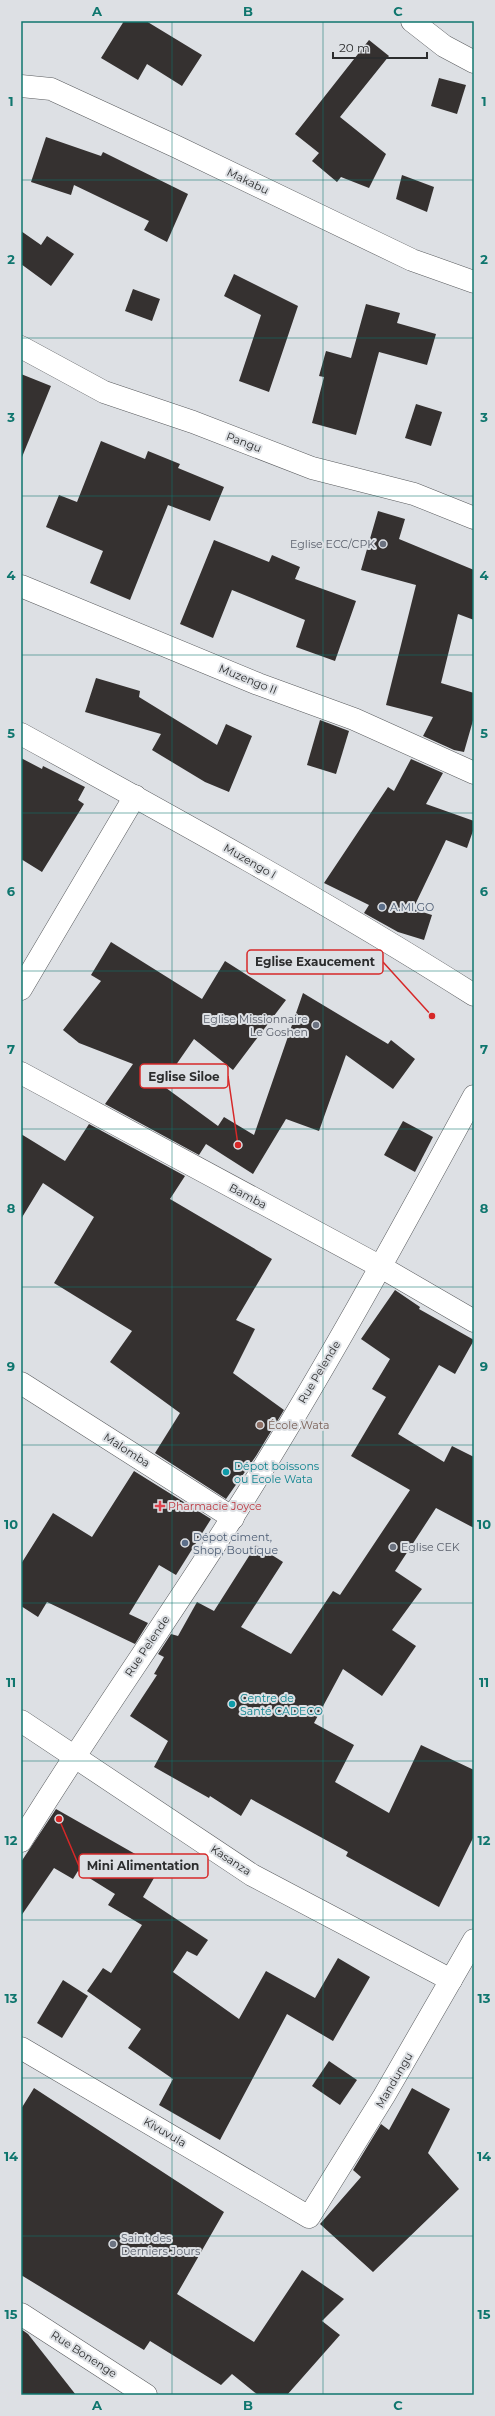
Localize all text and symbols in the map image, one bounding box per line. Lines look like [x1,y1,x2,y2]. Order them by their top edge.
text: A [91,3,103,19]
text: B [243,3,253,19]
text: C [393,3,403,19]
scale bar [333,34,427,60]
text: 20 m [339,40,370,55]
text: 1 [8,93,14,109]
text: 1 [481,93,487,109]
street label: Makabu [225,165,271,197]
text: 2 [7,251,15,267]
text: 2 [480,251,488,267]
text: 3 [6,409,15,425]
text: 3 [479,409,488,425]
street label: Pangu [224,429,264,455]
place label: Eglise ECC/CPK [290,537,375,551]
marker: Eglise ECC/CPK [378,539,388,549]
text: 4 [7,567,16,583]
text: 4 [480,567,489,583]
street label: Muzengo II [217,661,279,697]
text: 5 [7,725,15,741]
text: 5 [480,725,488,741]
street label: Muzengo I [221,840,279,882]
text: 6 [7,883,16,899]
text: 6 [480,883,489,899]
place label: A.MI.GO [390,900,434,914]
marker: A.MI.GO [377,902,387,912]
callout: Eglise Exaucement [247,950,383,974]
text: Eglise Exaucement [255,954,376,969]
place label: Eglise Missionnaire Le Goshen [203,1012,308,1039]
marker: Eglise Missionnaire Le Goshen [311,1020,321,1030]
text: 7 [7,1041,15,1057]
text: 7 [480,1041,488,1057]
callout: Eglise Siloe [140,1064,228,1088]
text: Eglise Siloe [148,1069,220,1084]
street label: Bamba [227,1180,269,1212]
text: 8 [7,1200,16,1216]
text: 8 [480,1200,489,1216]
street label: Rue Pelende [295,1338,343,1406]
text: 9 [7,1358,15,1374]
text: 9 [480,1358,488,1374]
place label: École Wata [268,1418,330,1432]
marker: École Wata [255,1420,265,1430]
street label: Malomba [101,1430,153,1470]
place label: Dépot boissons ou Ecole Wata [234,1459,320,1486]
marker: Dépot boissons ou Ecole Wata [221,1467,231,1477]
place label: Pharmacie Joyce [168,1499,262,1513]
marker: Pharmacie Joyce [155,1501,165,1511]
text: 10 [4,1516,18,1532]
text: 10 [477,1516,491,1532]
place label: Dépot ciment, Shop, Boutique [193,1530,278,1557]
marker: Dépot ciment, Shop, Boutique [180,1538,190,1548]
place label: Eglise CEK [401,1540,460,1554]
marker: Eglise CEK [388,1542,398,1552]
street label: Rue Pelende [122,1613,173,1679]
text: 11 [6,1674,16,1690]
text: 11 [479,1674,489,1690]
place label: Centre de Santé CADECO [240,1691,323,1718]
marker: Centre de Santé CADECO [227,1699,237,1709]
text: 12 [5,1832,18,1848]
text: 12 [478,1832,491,1848]
street label: Kasanza [208,1842,254,1878]
callout: Mini Alimentation [79,1854,208,1878]
text: Mini Alimentation [87,1858,199,1873]
text: 13 [5,1990,18,2006]
text: 13 [478,1990,491,2006]
street label: Mandungu [373,2050,415,2110]
street label: Kivuvula [141,2114,189,2150]
text: 14 [4,2148,18,2164]
text: 14 [477,2148,491,2164]
place label: Saint des Derniers Jours [121,2231,201,2258]
marker: Saint des Derniers Jours [108,2239,118,2249]
text: 15 [5,2306,18,2322]
text: 15 [478,2306,491,2322]
street label: Rue Bonenge [48,2327,120,2381]
text: A [91,2397,103,2413]
text: B [243,2397,253,2413]
text: C [393,2397,403,2413]

